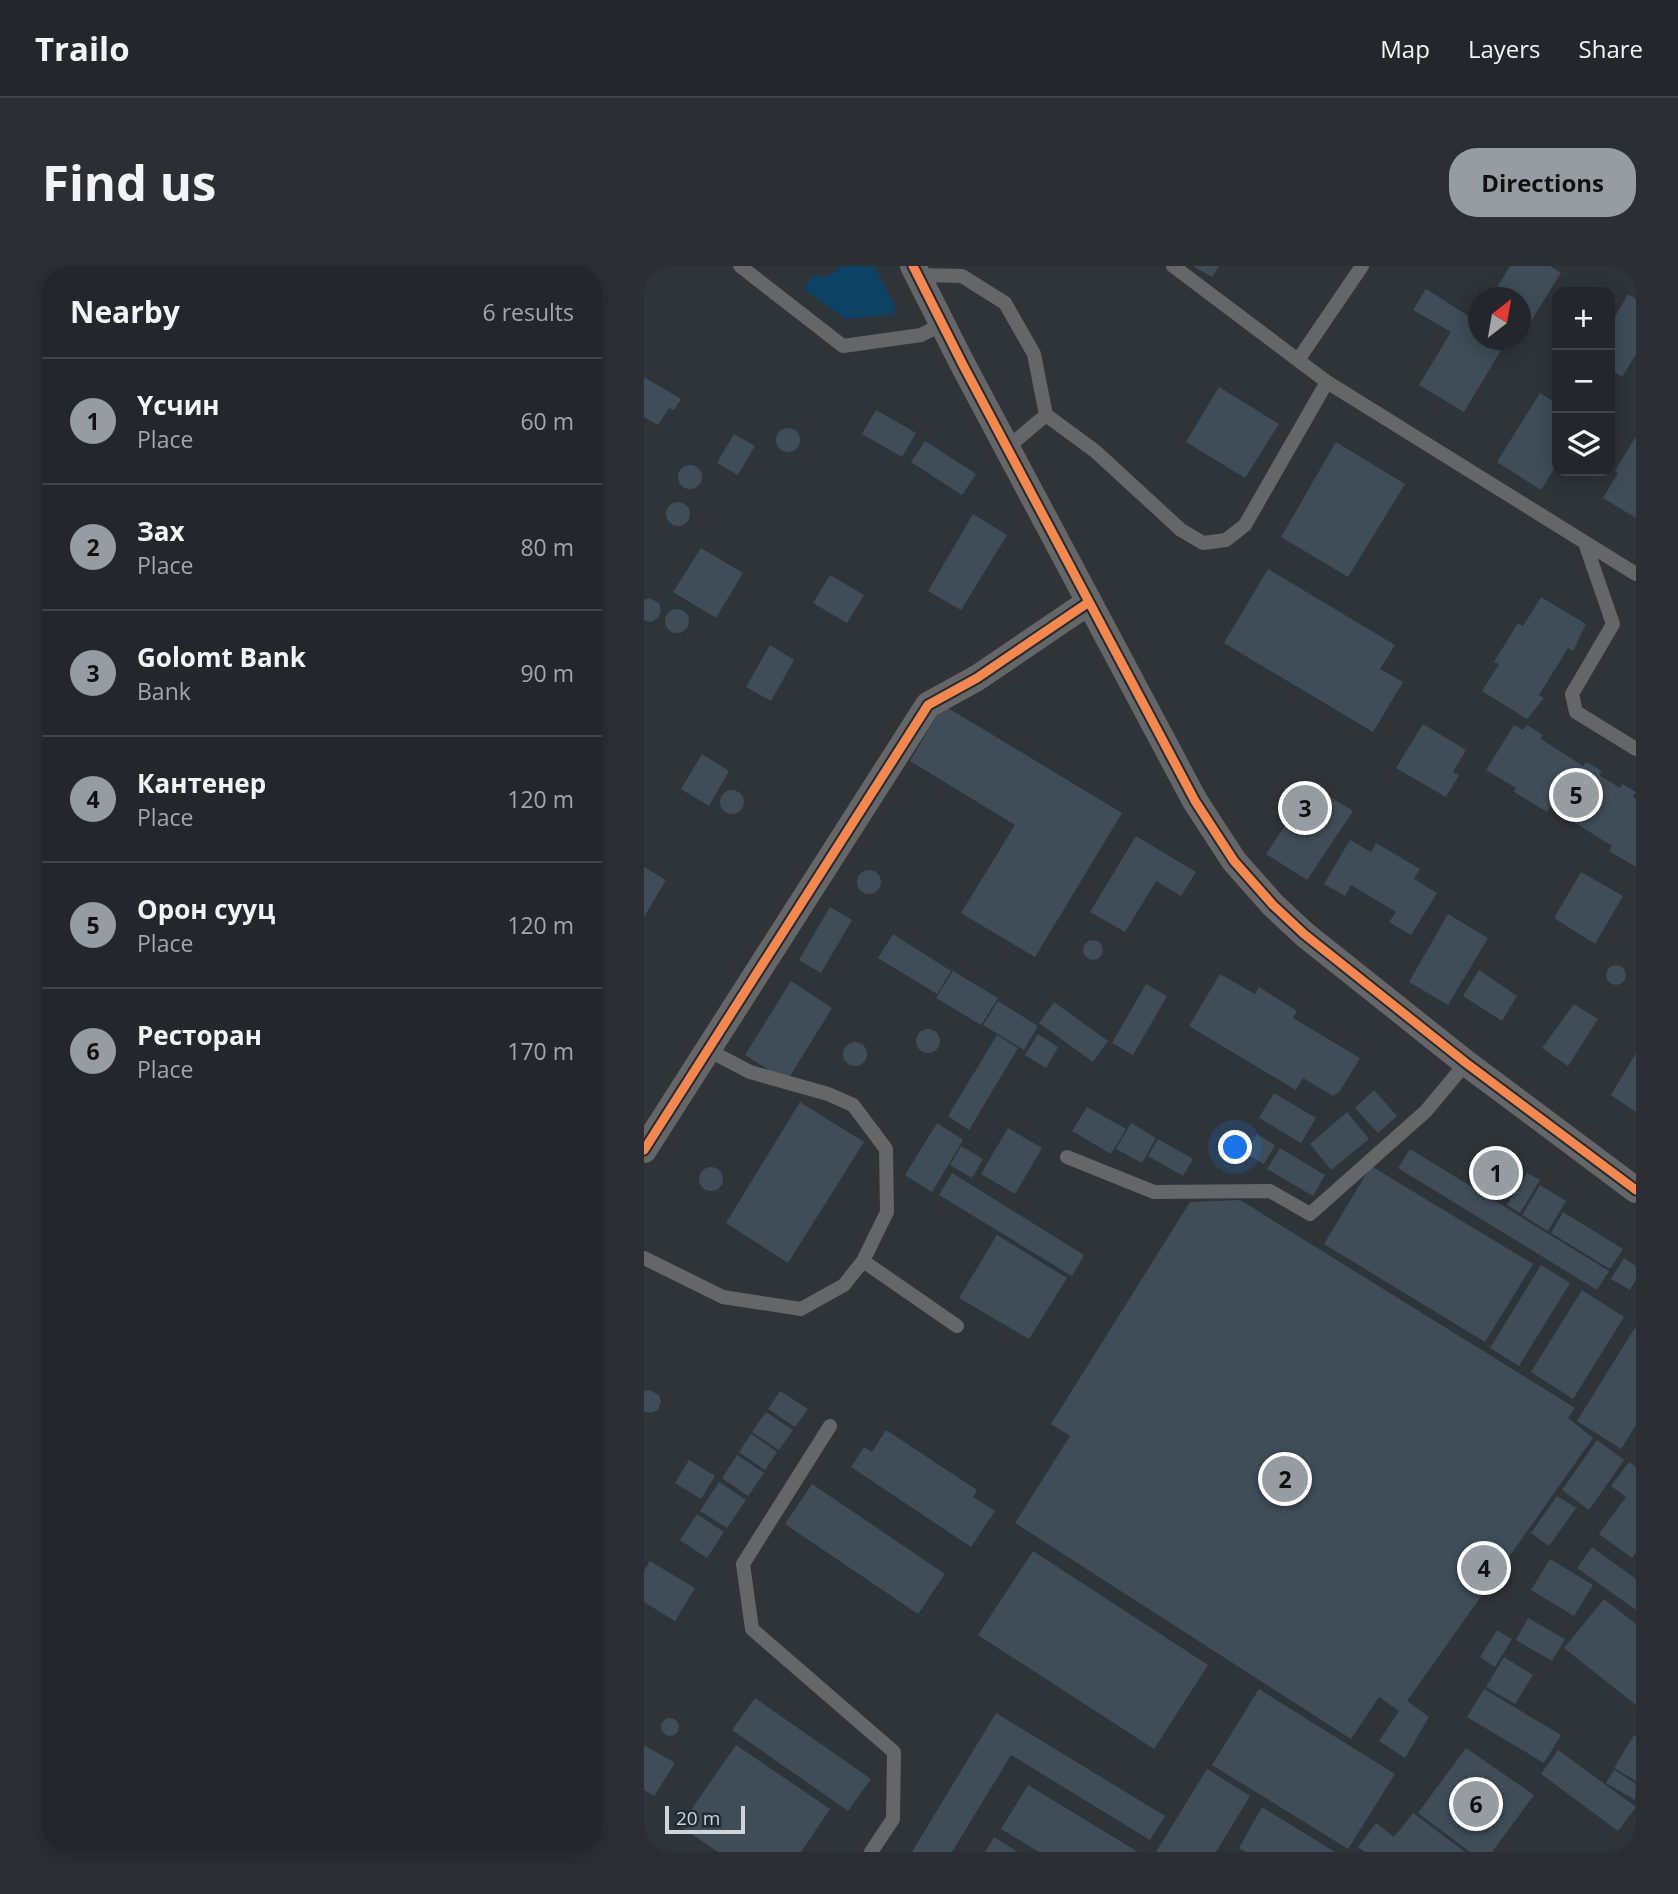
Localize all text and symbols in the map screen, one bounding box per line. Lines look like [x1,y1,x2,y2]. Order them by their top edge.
text: Trailo [35,26,130,71]
text: Map [1380,32,1430,65]
text: Layers [1468,32,1541,65]
text: Share [1579,32,1643,65]
button: Directions [1449,148,1636,217]
text: Find us [42,149,216,215]
north arrow [1468,287,1531,350]
map controls [1552,287,1615,476]
button: + [1552,287,1615,350]
text: Nearby [70,291,180,332]
text: 6 results [483,296,574,328]
button: − [1552,350,1615,413]
text: Үсчин [137,387,220,423]
text: 1 [86,405,100,437]
text: 60 m [520,405,574,437]
button: layers [1552,413,1615,476]
text: Place [137,423,193,455]
text: Зах [137,513,185,549]
text: 2 [86,531,100,563]
text: 80 m [520,531,574,563]
text: Place [137,549,193,581]
text: Golomt Bank [137,639,306,675]
text: 3 [86,657,100,689]
text: 90 m [520,657,574,689]
text: Bank [137,675,191,707]
text: Кантенер [137,765,266,801]
pin: 5 [1553,769,1599,821]
pin: 3 [1282,782,1328,834]
text: 4 [86,783,100,815]
text: 120 m [507,783,574,815]
text: Place [137,801,193,833]
text: Орон сууц [137,891,275,927]
text: 5 [86,909,100,941]
text: 120 m [507,909,574,941]
text: Place [137,927,193,959]
text: Ресторан [137,1017,262,1053]
text: 6 [86,1035,100,1067]
text: 170 m [507,1035,574,1067]
text: Place [137,1053,193,1085]
your location [1218,1130,1252,1164]
pin: 1 [1473,1147,1519,1199]
pin: 2 [1262,1453,1308,1505]
pin: 4 [1461,1542,1507,1594]
pin: 6 [1453,1778,1499,1830]
scale bar [665,1803,746,1835]
text: 20 m [676,1805,720,1831]

